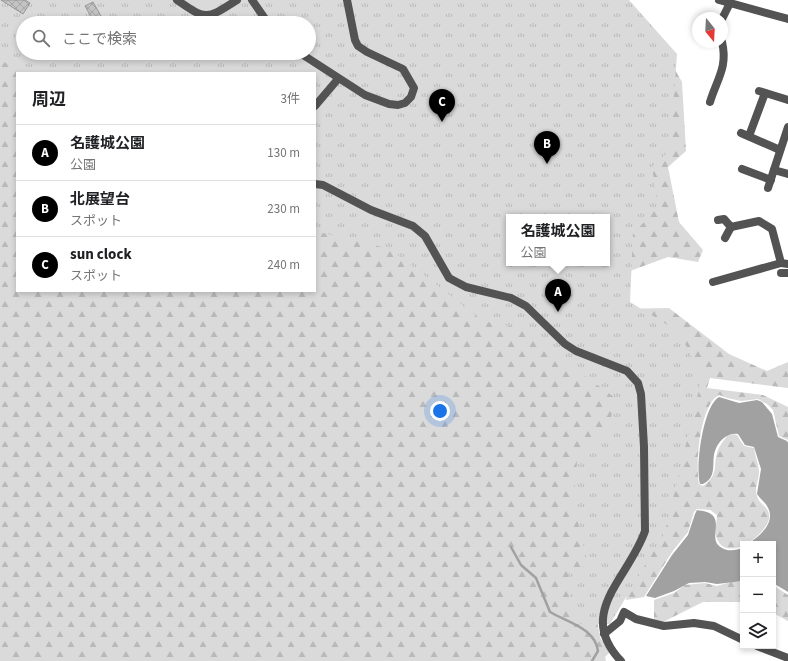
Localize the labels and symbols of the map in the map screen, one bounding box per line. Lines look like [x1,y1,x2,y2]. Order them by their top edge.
north arrow [692,12,728,48]
pin: C [429,89,455,122]
pin: B [534,131,560,164]
pin: A [545,279,571,312]
your location [430,401,450,421]

